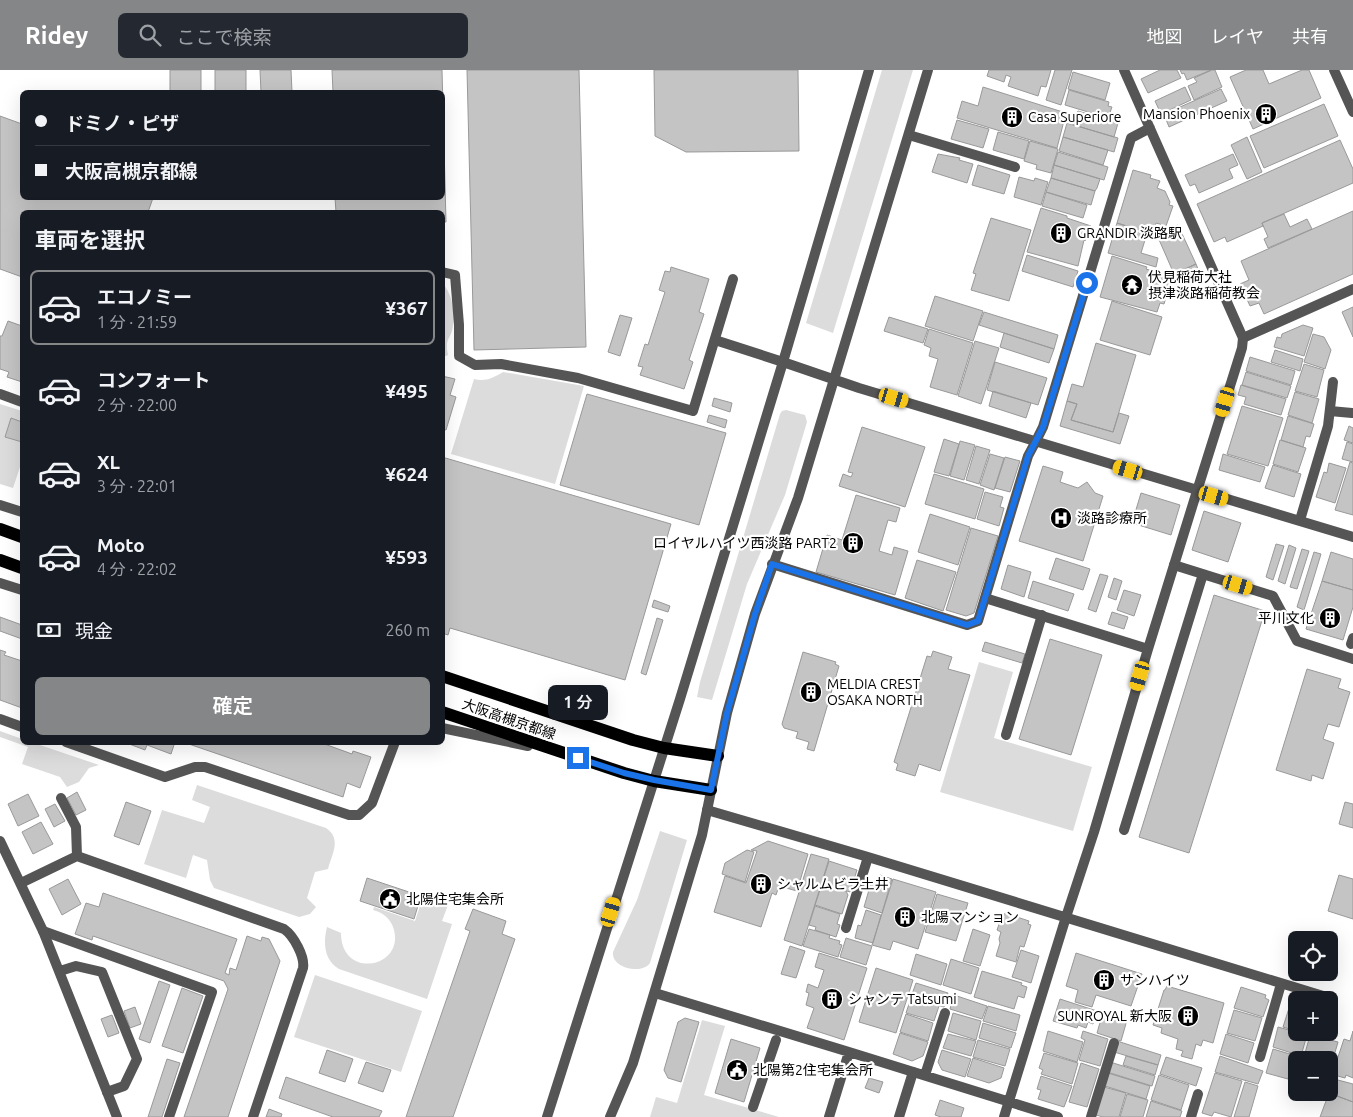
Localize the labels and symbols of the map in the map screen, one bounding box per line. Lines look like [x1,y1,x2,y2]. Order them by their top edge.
building icon: Mansion Phoenix [1254,102,1278,126]
building icon: Casa Superiore [1000,105,1024,129]
place label: Mansion Phoenix [1143,106,1250,122]
place label: Casa Superiore [1028,109,1121,125]
building icon: GRANDIR 淡路駅 [1049,221,1073,245]
place label: GRANDIR 淡路駅 [1077,225,1182,241]
place label: 伏見稲荷大社 摂津淡路稲荷教会 [1148,269,1260,301]
route start [1076,272,1098,294]
temple icon: 伏見稲荷大社 摂津淡路稲荷教会 [1120,273,1144,297]
car [1213,385,1236,419]
car [877,386,910,410]
car [1111,458,1144,482]
car [1197,485,1230,507]
hospital icon: 淡路診療所 [1049,506,1073,530]
place label: 淡路診療所 [1077,510,1147,526]
building icon: ロイヤルハイツ西淡路 PART2 [841,531,865,555]
place label: ロイヤルハイツ西淡路 PART2 [653,535,837,551]
car [1221,573,1254,597]
building icon: 平川文化 [1318,606,1342,630]
place label: 平川文化 [1258,610,1314,626]
car [1128,660,1151,692]
place label: MELDIA CREST OSAKA NORTH [827,676,923,708]
building icon: MELDIA CREST OSAKA NORTH [799,680,823,704]
callout: 1 分 [548,686,608,720]
street label: 大阪高槻京都線 [460,695,558,743]
route end [567,747,589,769]
building icon: シャルムビラ土井 [749,872,773,896]
place label: シャルムビラ土井 [777,876,889,892]
public building icon: 北陽住宅集会所 [378,887,402,911]
place label: 北陽住宅集会所 [406,891,504,907]
car [599,895,622,929]
building icon: 北陽マンション [893,905,917,929]
place label: 北陽マンション [921,909,1019,925]
building icon: サンハイツ [1092,968,1116,992]
place label: サンハイツ [1120,972,1190,988]
building icon: シャンテ Tatsumi [820,987,844,1011]
place label: シャンテ Tatsumi [848,991,957,1007]
building icon: SUNROYAL 新大阪 [1176,1004,1200,1028]
place label: SUNROYAL 新大阪 [1057,1008,1172,1024]
public building icon: 北陽第2住宅集会所 [725,1058,749,1082]
place label: 北陽第2住宅集会所 [753,1062,873,1078]

